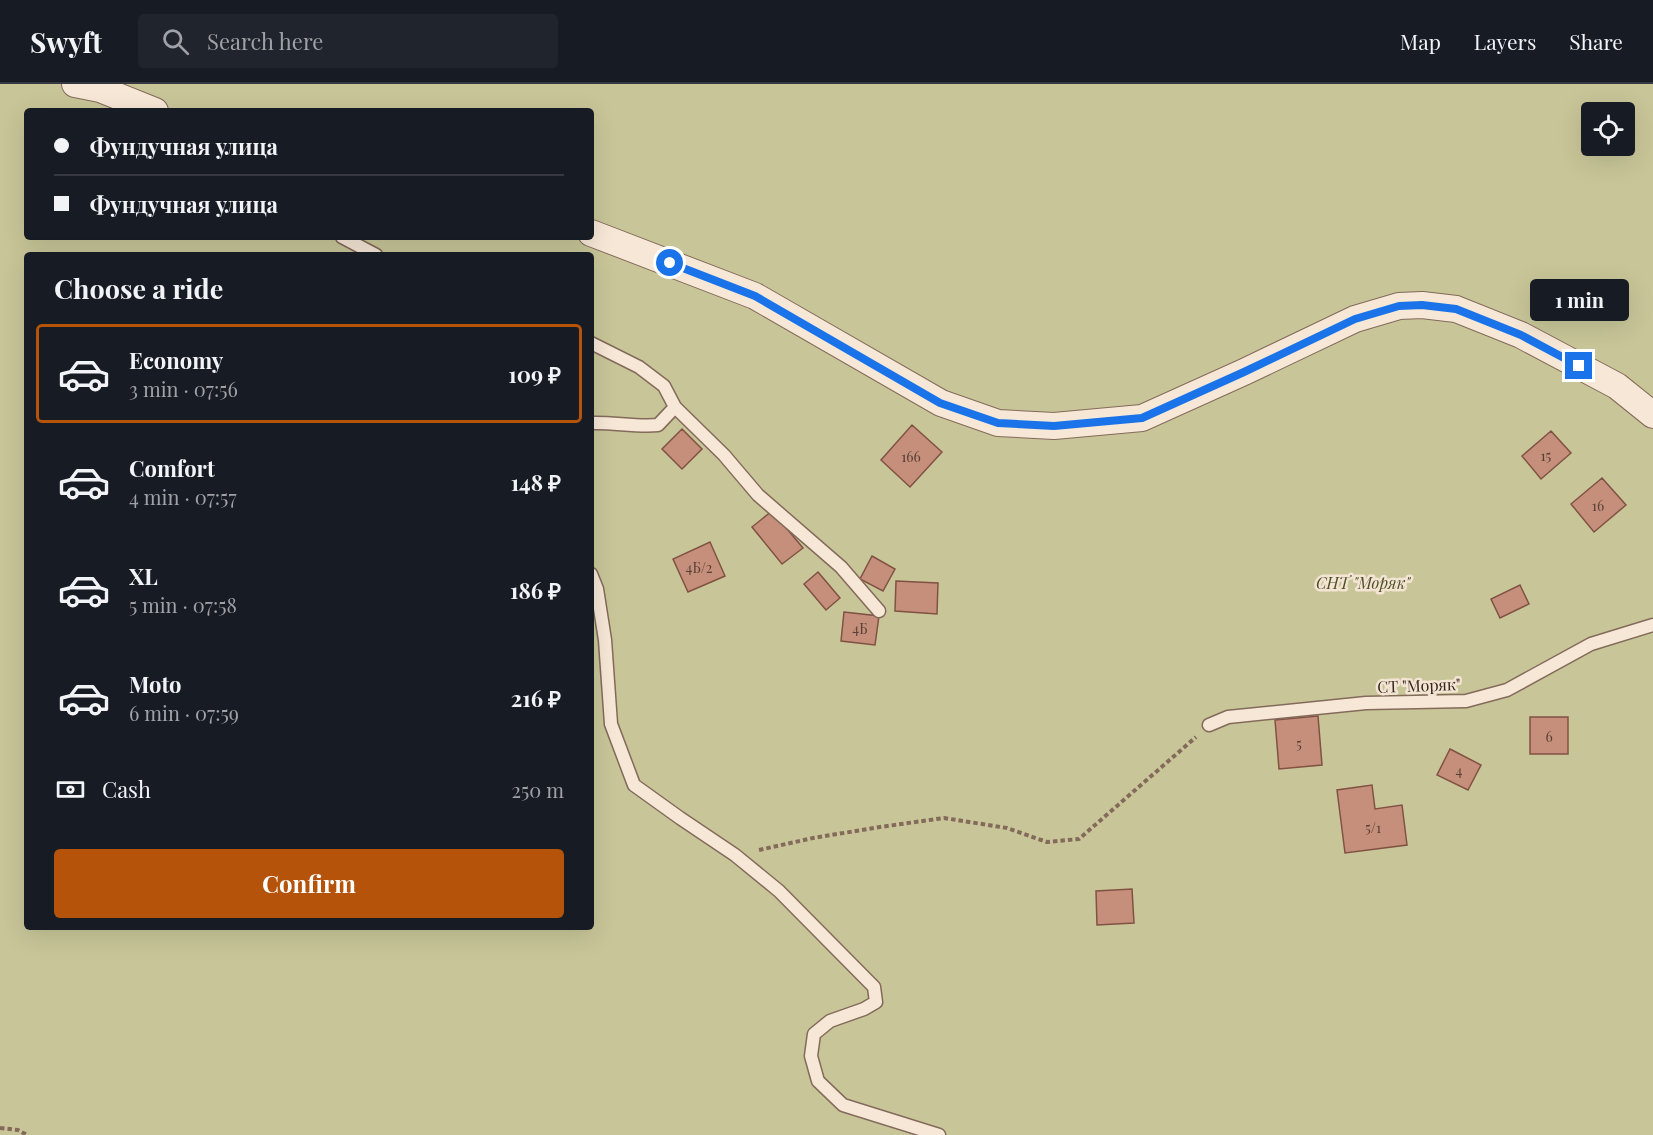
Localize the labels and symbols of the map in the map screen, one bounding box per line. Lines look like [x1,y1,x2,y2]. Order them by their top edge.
route start [656,249,683,276]
callout: 1 min [1530,279,1628,321]
route end [1565,352,1592,379]
house number: 15 [1541,446,1552,465]
house number: 166 [901,447,921,466]
house number: 16 [1592,496,1604,515]
house number: 4Б/2 [686,558,713,577]
park label: СНТ "Моряк" [1316,572,1411,593]
house number: 4Б [852,619,868,638]
street label: СТ "Моряк" [1377,673,1461,697]
house number: 6 [1545,727,1553,746]
house number: 5 [1296,734,1302,753]
house number: 4 [1456,761,1463,780]
house number: 5/1 [1365,818,1381,837]

